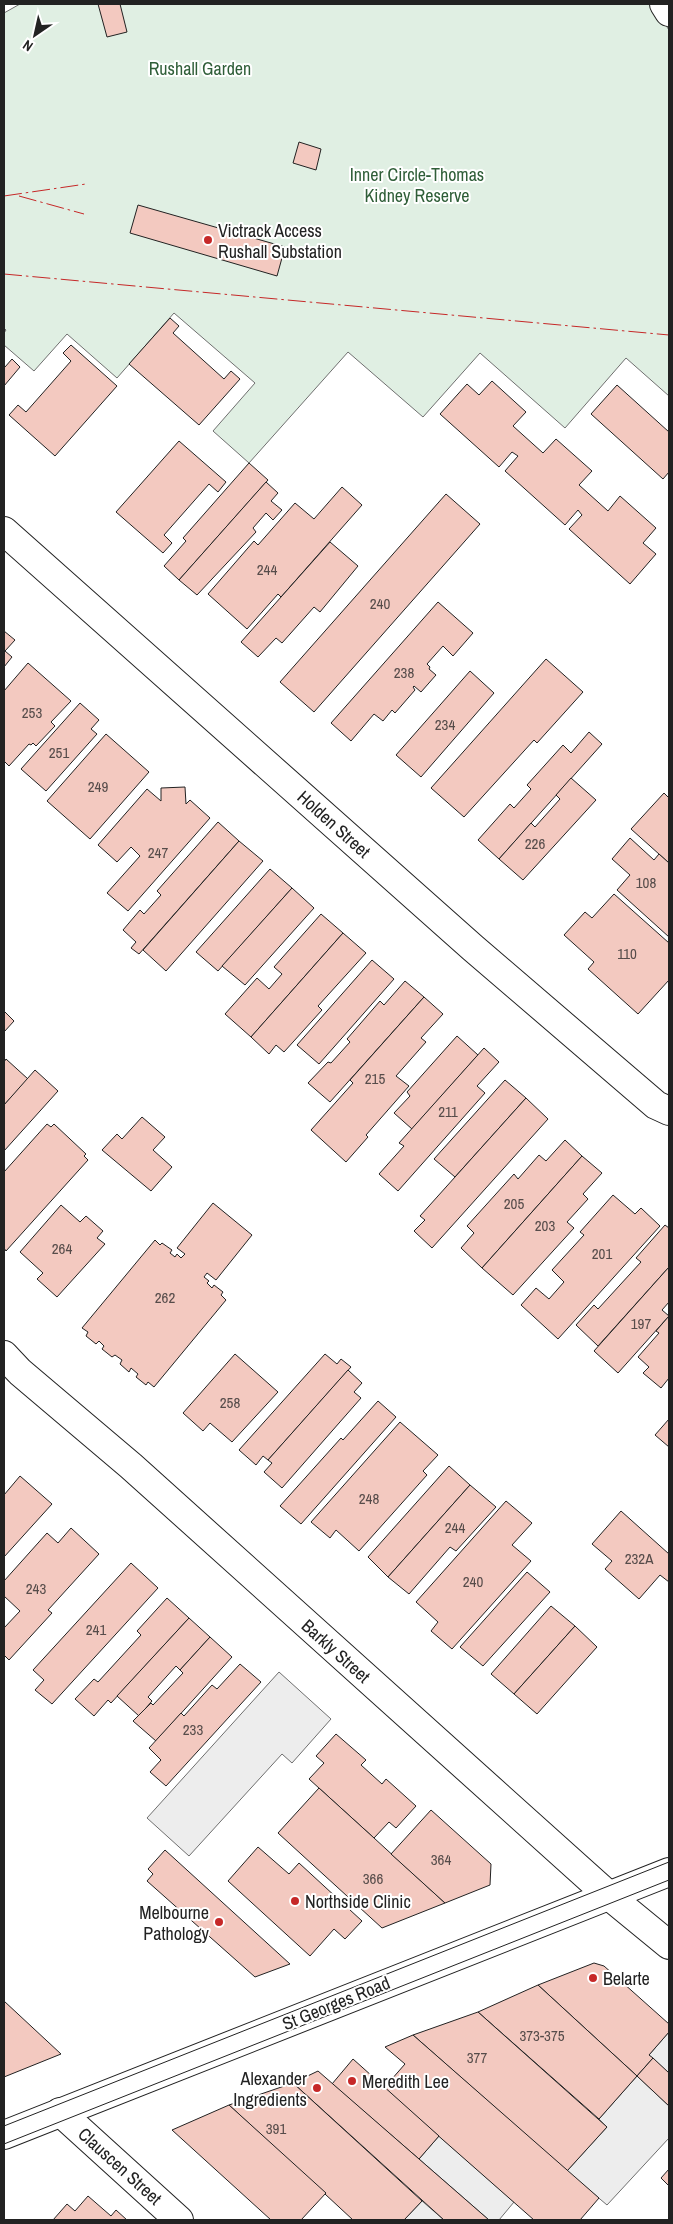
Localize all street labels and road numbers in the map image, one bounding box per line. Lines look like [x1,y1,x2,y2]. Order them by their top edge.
street label: Holden Street [292,785,376,863]
street label: Barkly Street [296,1613,376,1689]
street label: St Georges Road [278,1970,394,2036]
street label: Clauscen Street [73,2122,167,2210]

